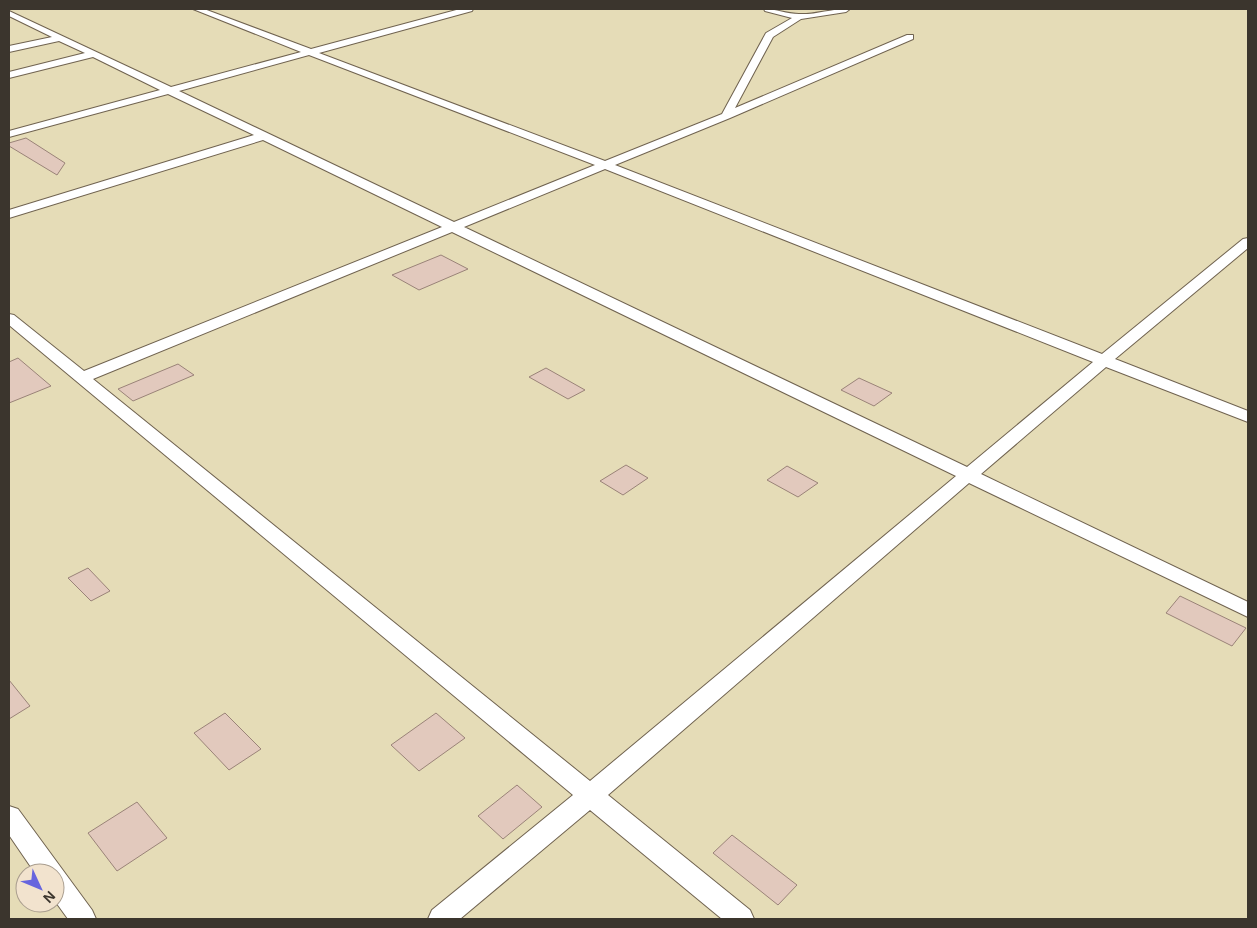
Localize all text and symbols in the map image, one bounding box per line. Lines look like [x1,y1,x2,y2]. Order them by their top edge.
north arrow [15,863,65,913]
text: N [40,888,59,906]

